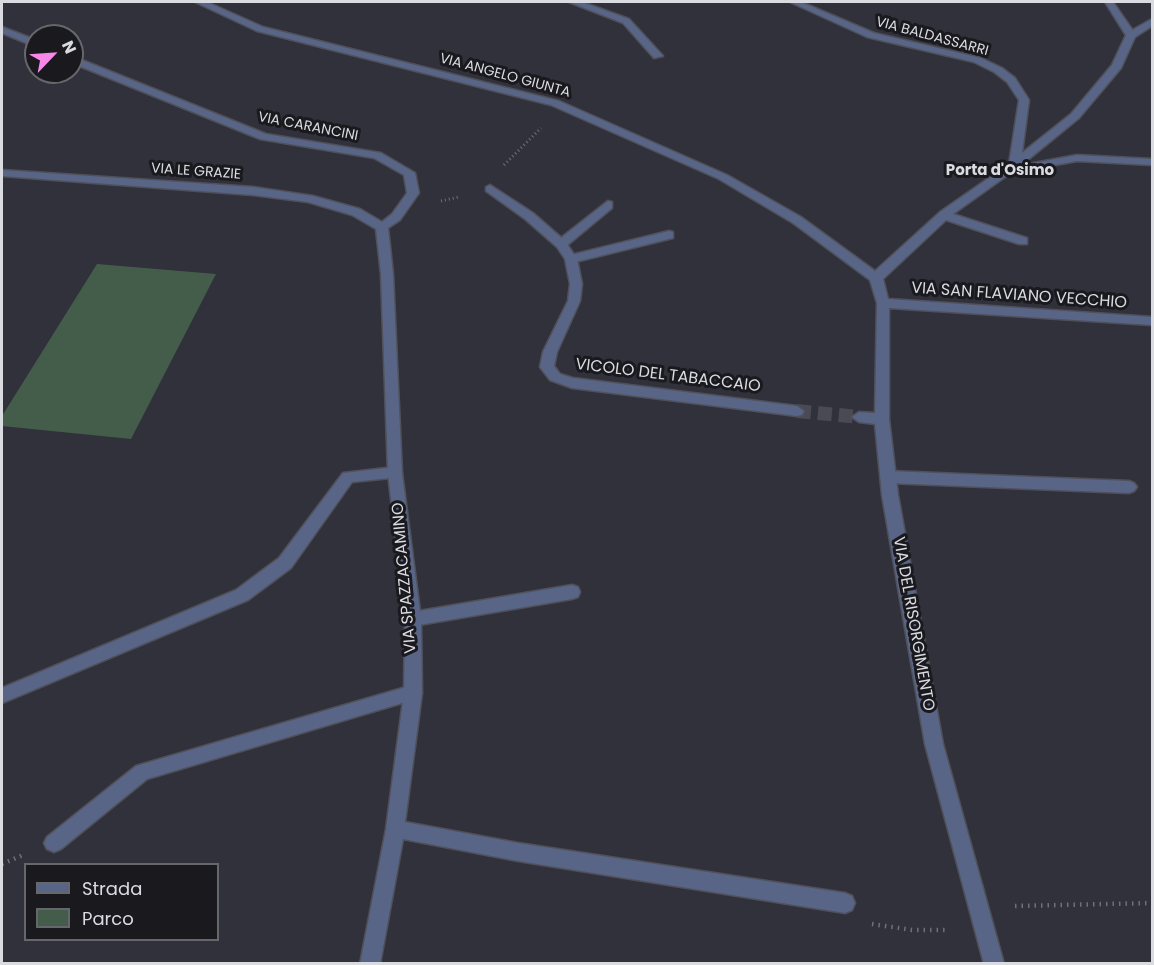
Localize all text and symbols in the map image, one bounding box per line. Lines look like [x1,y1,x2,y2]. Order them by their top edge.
street label: VIA BALDASSARRI [874,14,990,60]
north arrow [24,24,84,84]
text: N [56,37,82,57]
street label: VIA ANGELO GIUNTA [438,50,572,102]
street label: VIA CARANCINI [257,109,359,145]
street label: VIA LE GRAZIE [150,160,242,184]
district label: Porta d'Osimo [946,162,1054,180]
street label: VIA SAN FLAVIANO VECCHIO [910,279,1128,313]
street label: VICOLO DEL TABACCAIO [574,355,762,397]
street label: VIA SPAZZACAMINO [389,501,421,655]
street label: VIA DEL RISORGIMENTO [888,535,938,713]
legend [24,863,219,941]
text: Strada [82,876,142,901]
text: Parco [82,906,134,931]

